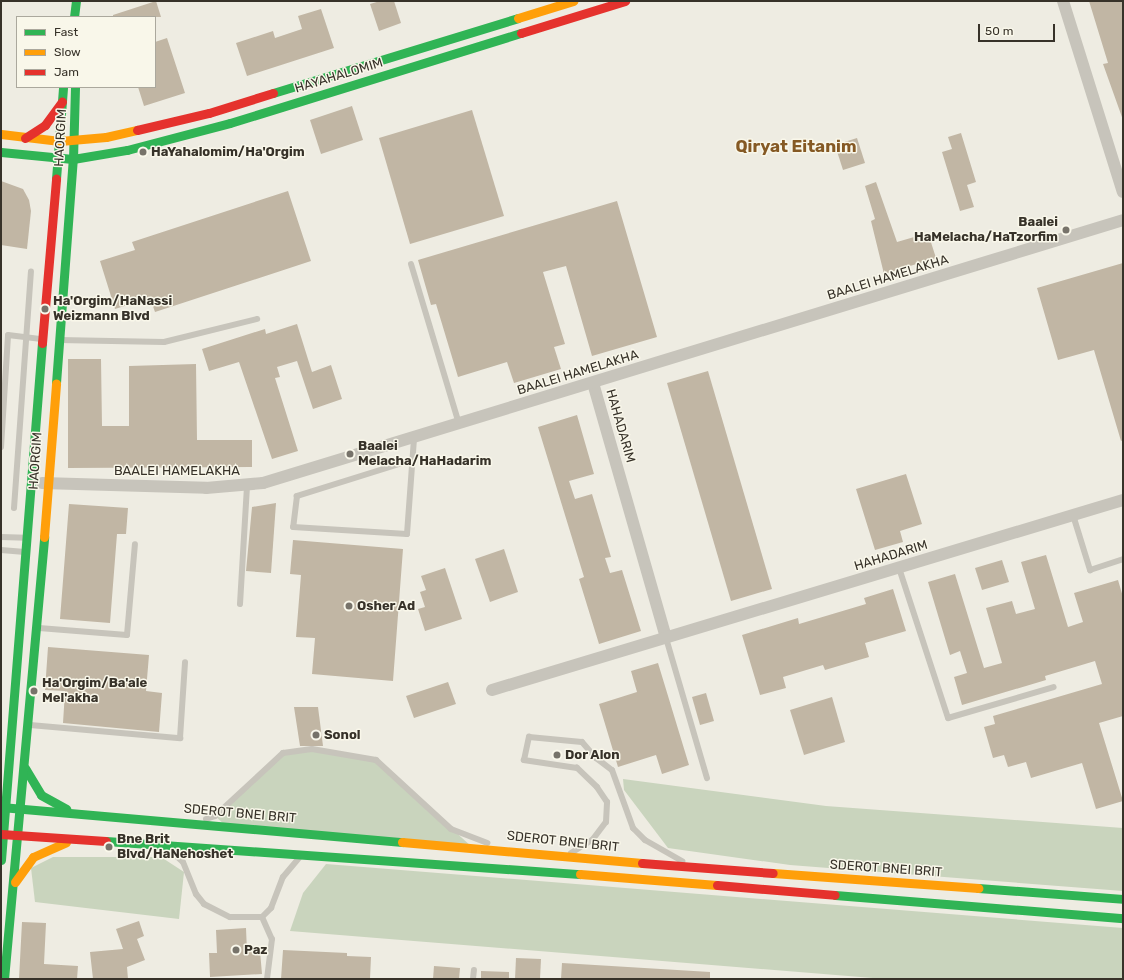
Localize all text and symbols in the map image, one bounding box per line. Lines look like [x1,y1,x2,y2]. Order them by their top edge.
legend [16,16,156,88]
scale bar [980,16,1057,42]
text: 50 m [985,24,1013,38]
text: Fast [54,25,78,39]
text: Slow [54,45,81,59]
street label: HAYAHALOMIM [293,55,385,97]
text: Jam [54,65,79,79]
street label: HAORGIM [52,109,70,167]
district label: Qiryat Eitanim [735,137,857,157]
place label: HaYahalomim/Ha'Orgim [151,144,305,160]
marker: HaYahalomim/Ha'Orgim [138,147,148,157]
place label: Baalei HaMelacha/HaTzorfim [914,215,1058,246]
marker: Baalei HaMelacha/HaTzorfim [1061,225,1071,235]
street label: BAALEI HAMELAKHA [825,252,951,304]
place label: Ha'Orgim/HaNassi Weizmann Blvd [53,294,172,325]
marker: Ha'Orgim/HaNassi Weizmann Blvd [40,304,50,314]
street label: BAALEI HAMELAKHA [515,347,641,399]
street label: HAHADARIM [602,387,638,465]
street label: HAORGIM [26,432,46,490]
place label: Baalei Melacha/HaHadarim [358,439,491,470]
marker: Baalei Melacha/HaHadarim [345,449,355,459]
street label: BAALEI HAMELAKHA [114,463,240,479]
street label: HAHADARIM [852,537,930,575]
place label: Osher Ad [357,598,416,614]
marker: Osher Ad [344,601,354,611]
place label: Ha'Orgim/Ba'ale Mel'akha [42,676,147,707]
marker: Ha'Orgim/Ba'ale Mel'akha [29,686,39,696]
place label: Sonol [324,727,361,743]
marker: Sonol [311,730,321,740]
place label: Dor Alon [565,747,620,763]
marker: Dor Alon [552,750,562,760]
street label: SDEROT BNEI BRIT [183,801,297,827]
street label: SDEROT BNEI BRIT [506,828,620,856]
place label: Bne Brit Blvd/HaNehoshet [117,832,233,863]
marker: Bne Brit Blvd/HaNehoshet [104,842,114,852]
street label: SDEROT BNEI BRIT [829,857,943,881]
place label: Paz [244,942,267,958]
marker: Paz [231,945,241,955]

